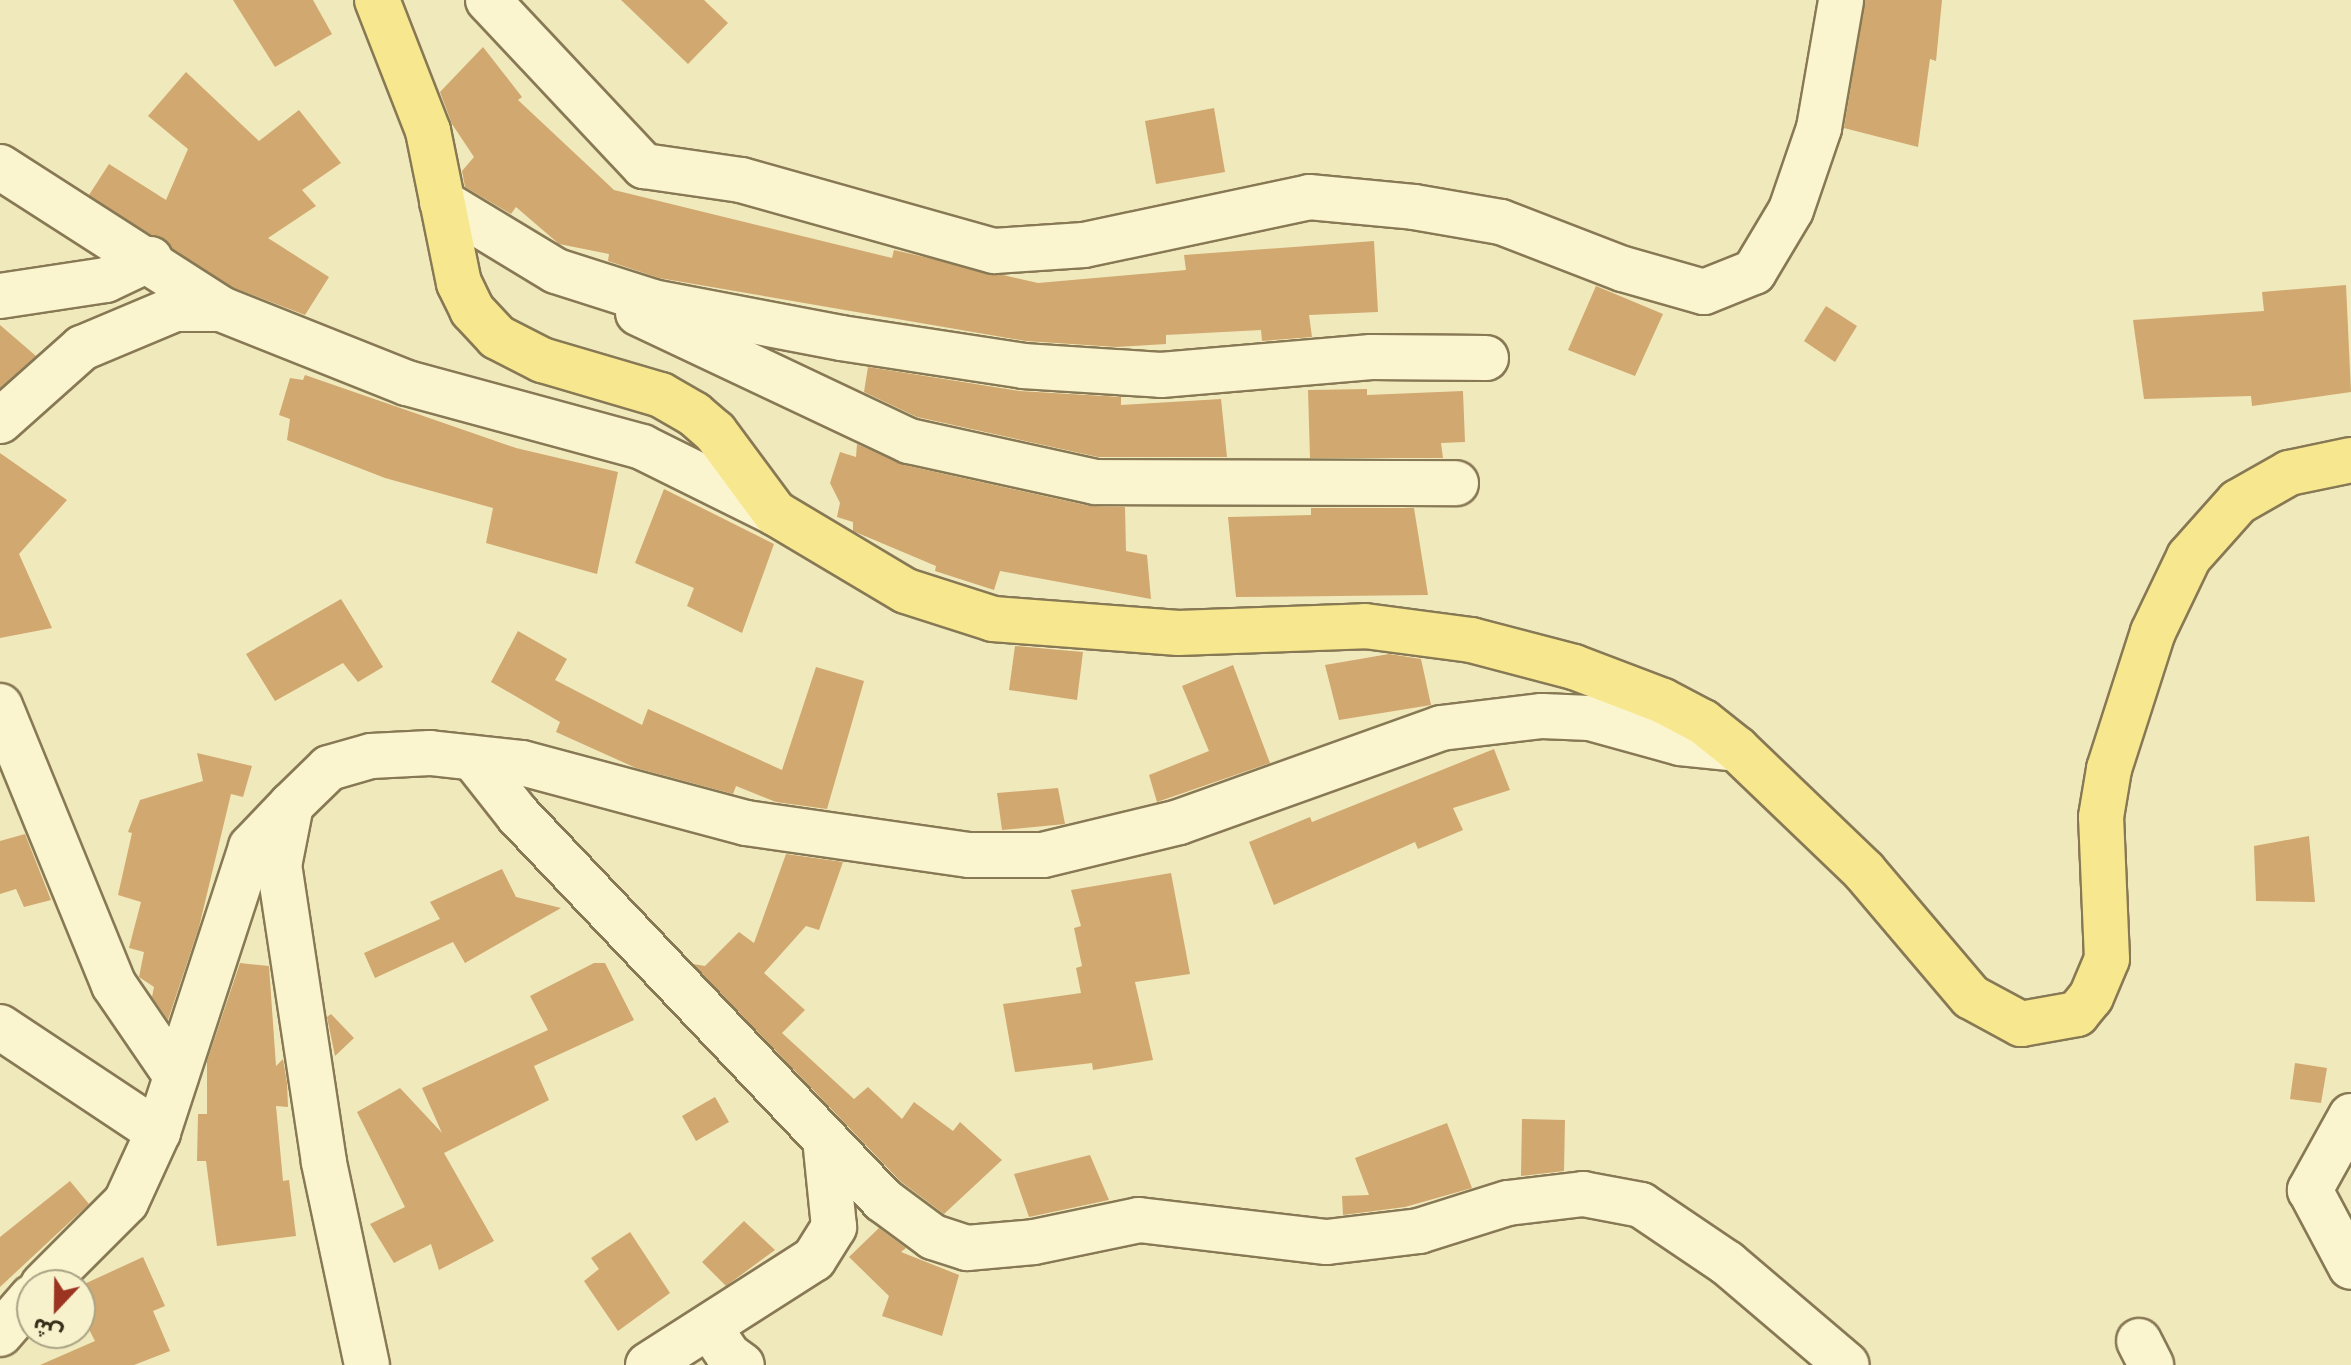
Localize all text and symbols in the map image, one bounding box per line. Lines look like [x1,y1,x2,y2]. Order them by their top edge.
north arrow [16,1269,96,1349]
text: ش [29,1313,66,1347]

